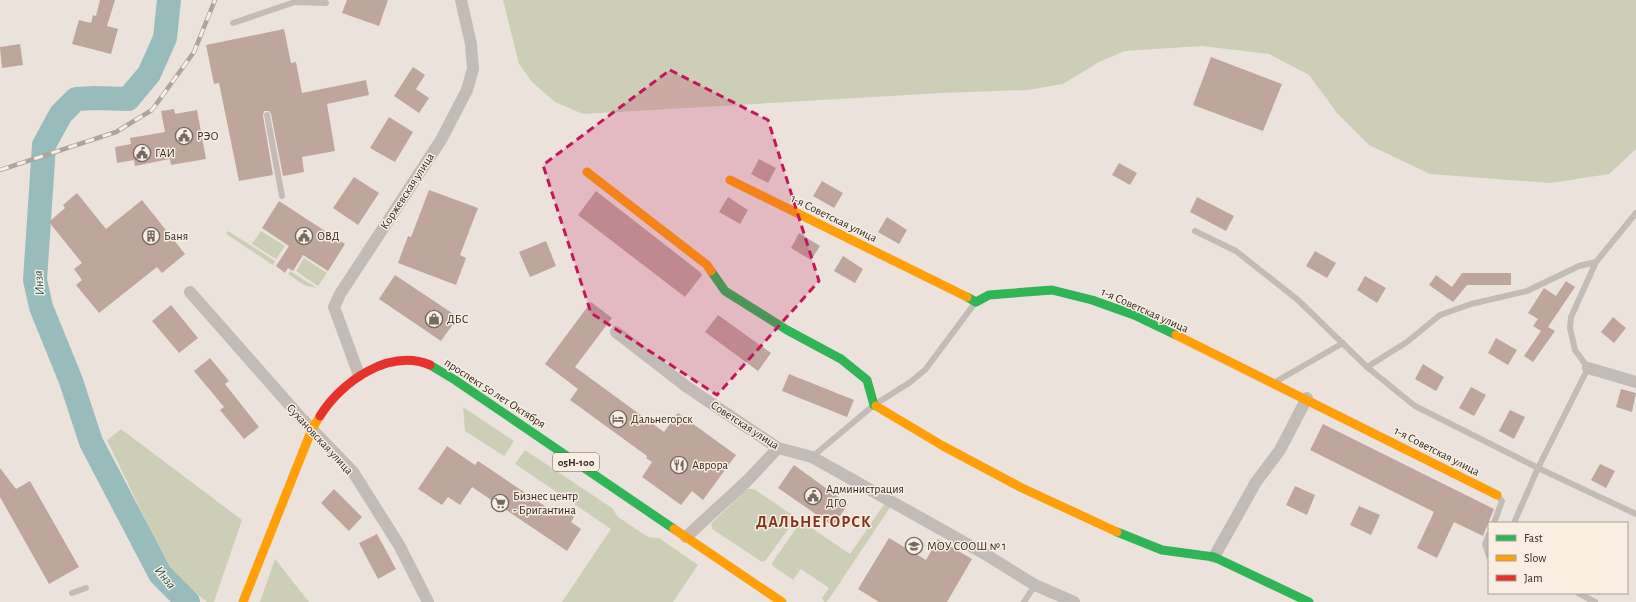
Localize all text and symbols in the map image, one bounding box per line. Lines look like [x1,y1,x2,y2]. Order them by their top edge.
public building icon: РЭО [174,126,194,146]
place label: РЭО [197,130,219,142]
public building icon: ГАИ [132,143,152,163]
place label: ГАИ [155,147,175,159]
street label: Коржевская улица [378,150,437,232]
street label: 1-я Советская улица [789,192,879,245]
building icon: Баня [141,226,161,246]
public building icon: ОВД [294,226,314,246]
place label: Баня [164,230,188,242]
place label: ОВД [317,230,340,242]
water label: Инза [32,270,47,296]
street label: 1-я Советская улица [1099,285,1191,336]
shop icon: ДБС [424,309,444,329]
place label: ДБС [447,313,469,325]
street label: проспект 50 лет Октября [442,356,548,430]
street label: Советская улица [708,398,782,453]
street label: Сухановская улица [284,401,356,478]
hotel icon: Дальнегорск [608,409,628,429]
place label: Дальнегорск [631,413,693,425]
street label: 1-я Советская улица [1392,424,1482,479]
road number: 05Н-100 [553,453,599,471]
restaurant icon: Аврора [669,455,689,475]
place label: Аврора [692,459,729,471]
place label: Администрация ДГО [826,483,904,509]
public building icon: Администрация ДГО [803,486,823,506]
place label: Бизнес центр - Бригантина [513,490,578,516]
supermarket icon: Бизнес центр - Бригантина [490,493,510,513]
district label: ДАЛЬНЕГОРСК [756,514,872,530]
legend [1488,522,1628,594]
text: Fast [1524,532,1543,544]
school or university icon: МОУ СООШ № 1 [904,536,924,556]
place label: МОУ СООШ № 1 [927,540,1006,552]
text: Slow [1524,552,1546,564]
water label: Инза [152,564,178,592]
text: Jam [1524,572,1543,584]

